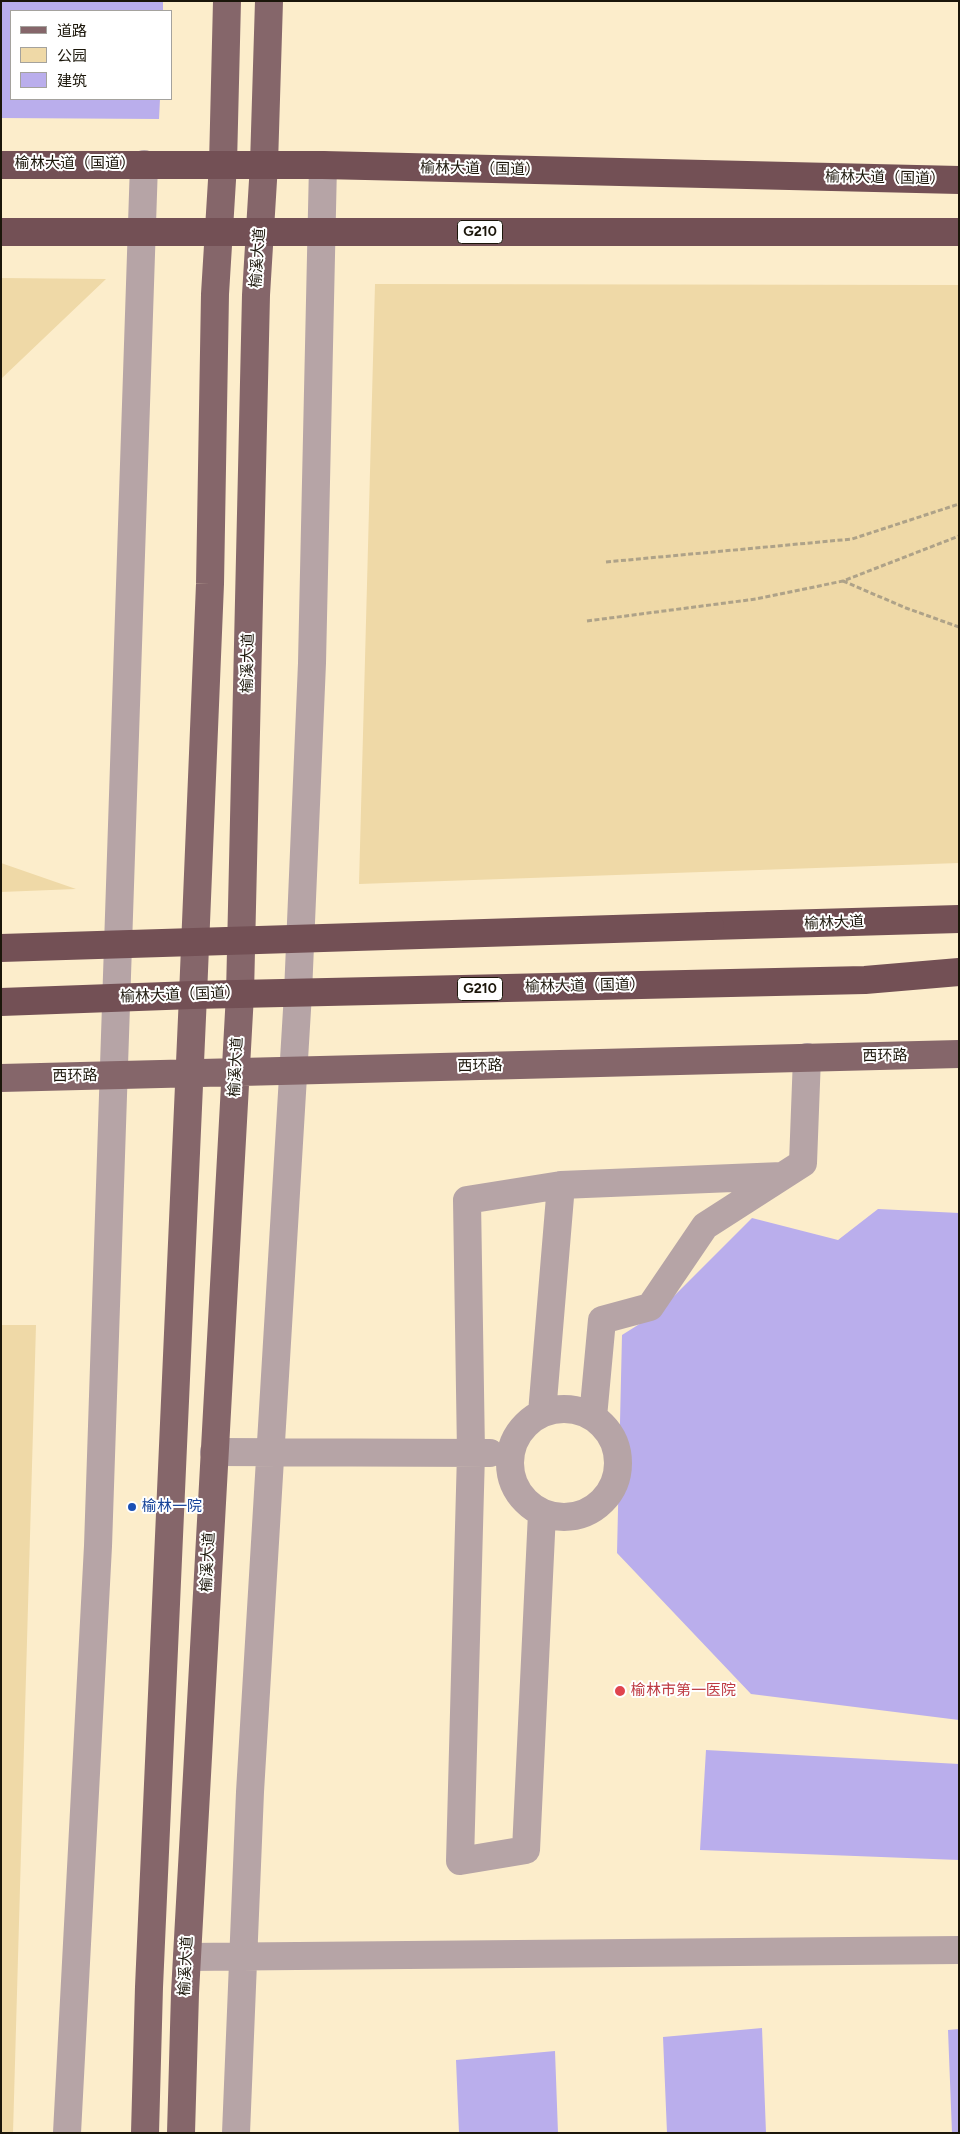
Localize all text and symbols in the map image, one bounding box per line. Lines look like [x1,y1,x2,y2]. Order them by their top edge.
legend [10,10,172,100]
text: 道路 [57,22,87,40]
text: 公园 [57,47,87,65]
text: 建筑 [57,72,87,90]
street label: 榆林大道（国道） [15,155,135,173]
street label: 榆林大道（国道） [420,159,540,179]
street label: 榆林大道（国道） [825,168,945,188]
road number: G210 [458,220,502,243]
street label: 榆溪大道 [247,227,269,289]
street label: 榆溪大道 [238,633,258,693]
street label: 榆林大道 [804,913,864,933]
street label: 榆林大道（国道） [525,976,645,996]
road number: G210 [458,978,502,1001]
street label: 榆林大道（国道） [120,984,240,1006]
street label: 榆溪大道 [225,1037,247,1097]
street label: 西环路 [862,1047,908,1065]
street label: 西环路 [457,1057,503,1075]
street label: 西环路 [52,1067,98,1085]
place label: 榆林一院 [142,1498,202,1516]
marker: 榆林一院 [126,1501,138,1513]
street label: 榆溪大道 [197,1532,219,1592]
place label: 榆林市第一医院 [631,1682,736,1700]
marker: 榆林市第一医院 [613,1684,627,1698]
street label: 榆溪大道 [175,1936,197,1996]

